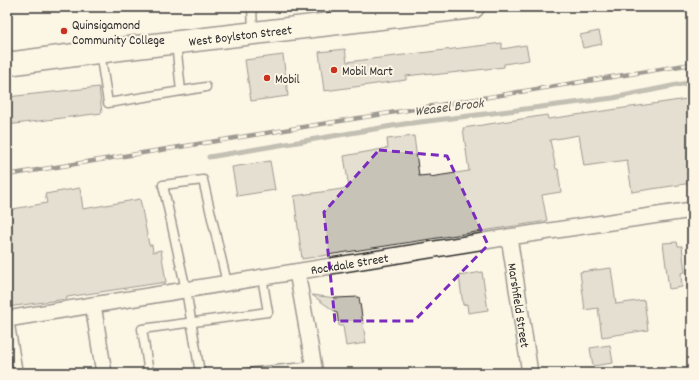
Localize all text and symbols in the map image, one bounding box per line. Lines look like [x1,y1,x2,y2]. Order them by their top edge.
place label: Quinsigamond Community College [72,17,165,51]
street label: West Boylston Street [188,22,293,53]
marker: Quinsigamond Community College [59,26,69,36]
place label: Mobil Mart [342,63,393,82]
marker: Mobil Mart [329,65,339,75]
place label: Mobil [275,71,300,90]
marker: Mobil [262,73,272,83]
water label: Weasel Brook [414,94,486,122]
street label: Rockdale Street [310,250,390,281]
street label: Marshfield Street [501,262,533,350]

